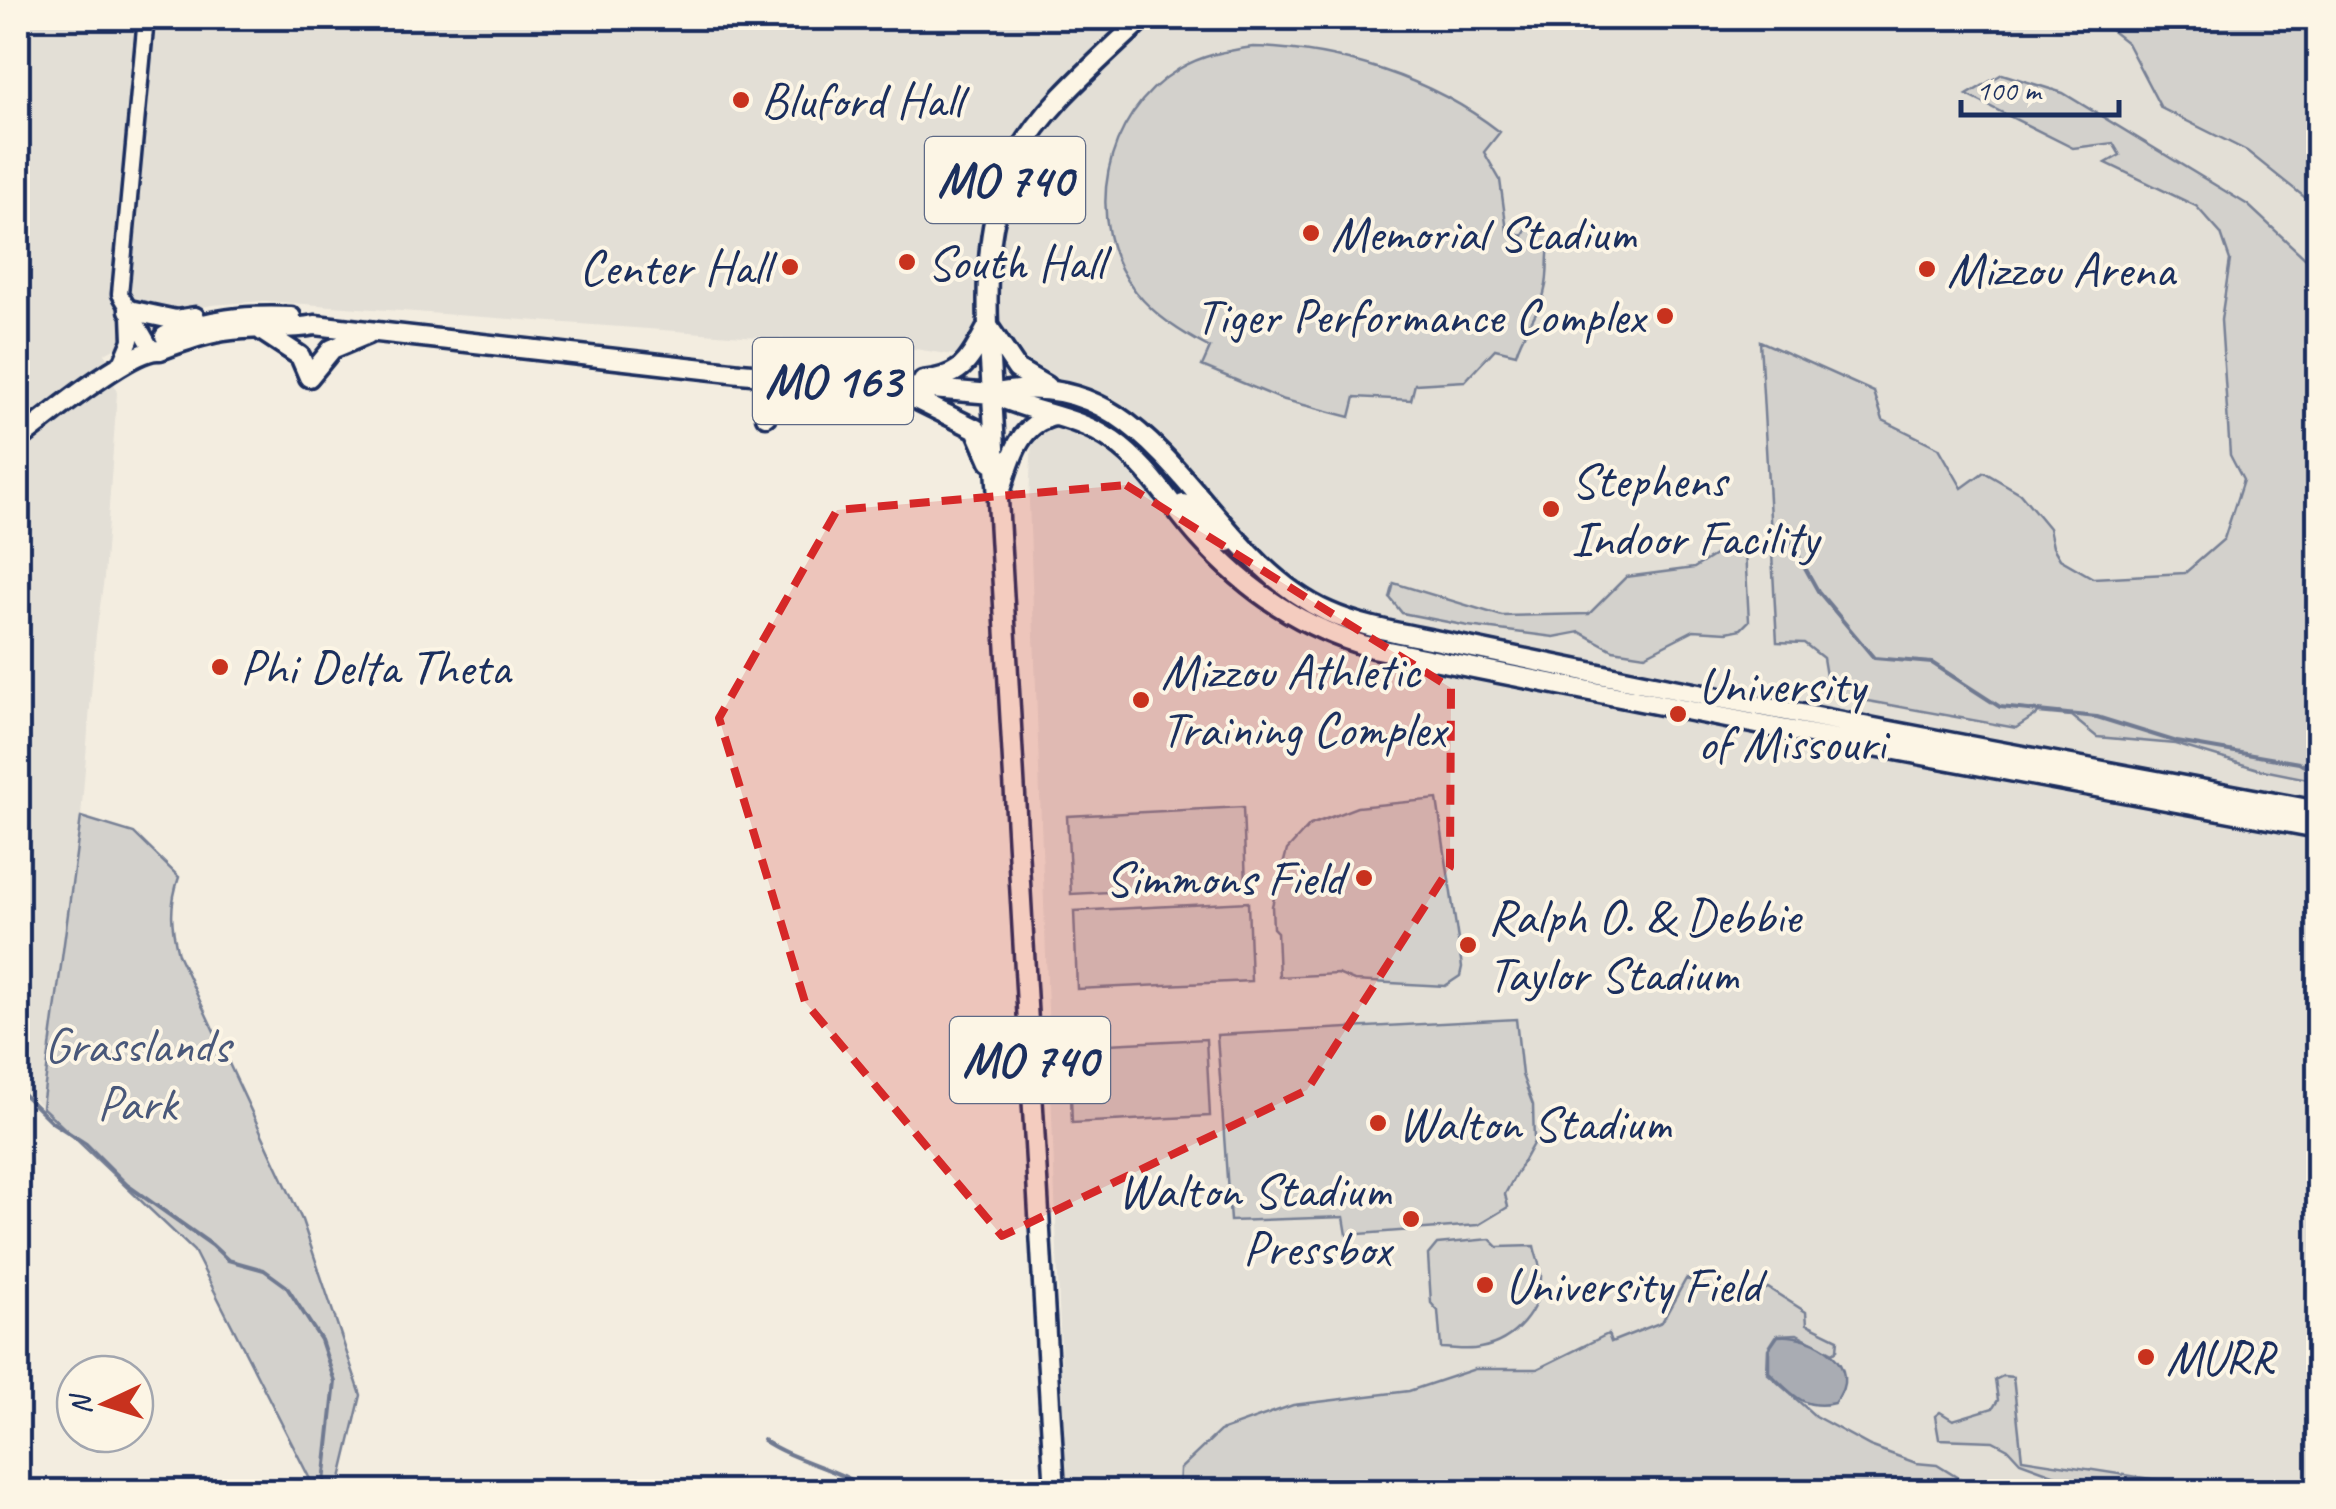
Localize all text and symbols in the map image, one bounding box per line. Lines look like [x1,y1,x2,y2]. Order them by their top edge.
scale bar [1961,55,2118,117]
place label: Bluford Hall [761,69,970,132]
text: 100 m [1976,71,2043,109]
marker: Bluford Hall [730,89,752,111]
road number: MO 740 [925,137,1085,223]
place label: Memorial Stadium [1331,202,1638,265]
marker: Memorial Stadium [1300,222,1322,244]
place label: South Hall [927,231,1112,294]
place label: Center Hall [579,236,779,299]
place label: Mizzou Arena [1947,238,2177,301]
marker: South Hall [896,251,918,273]
marker: Center Hall [779,256,801,278]
marker: Mizzou Arena [1916,258,1938,280]
place label: Tiger Performance Complex [1195,285,1649,348]
marker: Tiger Performance Complex [1654,305,1676,327]
road number: MO 163 [753,338,913,424]
place label: Stephens Indoor Facility [1571,449,1822,570]
marker: Stephens Indoor Facility [1540,498,1562,520]
place label: Phi Delta Theta [240,636,513,699]
place label: Mizzou Athletic Training Complex [1161,640,1449,761]
place label: University of Missouri [1698,654,1891,775]
marker: Phi Delta Theta [209,656,231,678]
marker: Mizzou Athletic Training Complex [1130,689,1152,711]
marker: University of Missouri [1667,703,1689,725]
place label: Simmons Field [1105,847,1350,910]
marker: Simmons Field [1353,867,1375,889]
place label: Ralph O. & Debbie Taylor Stadium [1488,885,1803,1006]
marker: Ralph O. & Debbie Taylor Stadium [1457,934,1479,956]
park label: Grasslands Park [44,1014,235,1135]
road number: MO 740 [950,1017,1110,1103]
place label: Walton Stadium [1398,1092,1673,1155]
marker: Walton Stadium [1367,1112,1389,1134]
place label: Walton Stadium Pressbox [1118,1159,1395,1280]
marker: Walton Stadium Pressbox [1400,1208,1422,1230]
place label: University Field [1505,1254,1768,1317]
marker: University Field [1474,1274,1496,1296]
place label: MURR [2166,1326,2278,1389]
marker: MURR [2135,1346,2157,1368]
north arrow [55,1354,155,1454]
text: N [62,1391,99,1416]

